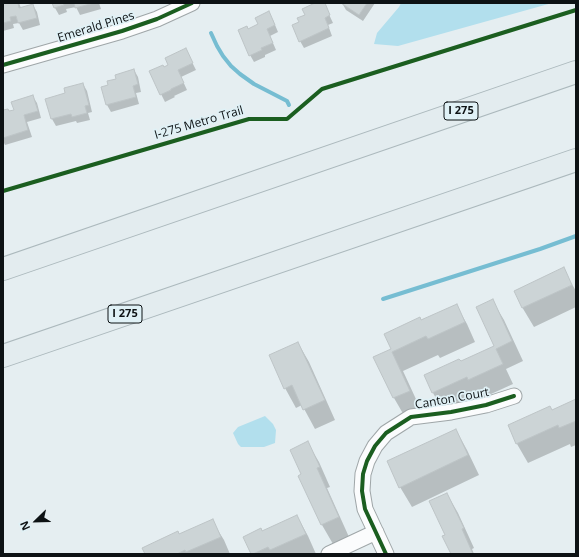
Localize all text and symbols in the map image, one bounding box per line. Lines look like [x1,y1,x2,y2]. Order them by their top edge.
street label: Emerald Pines [56,8,136,46]
road number: I 275 [444,102,478,120]
street label: I-275 Metro Trail [153,103,245,143]
road number: I 275 [108,305,142,323]
street label: Canton Court [414,385,490,413]
north arrow [16,501,56,541]
text: N [16,519,33,533]

